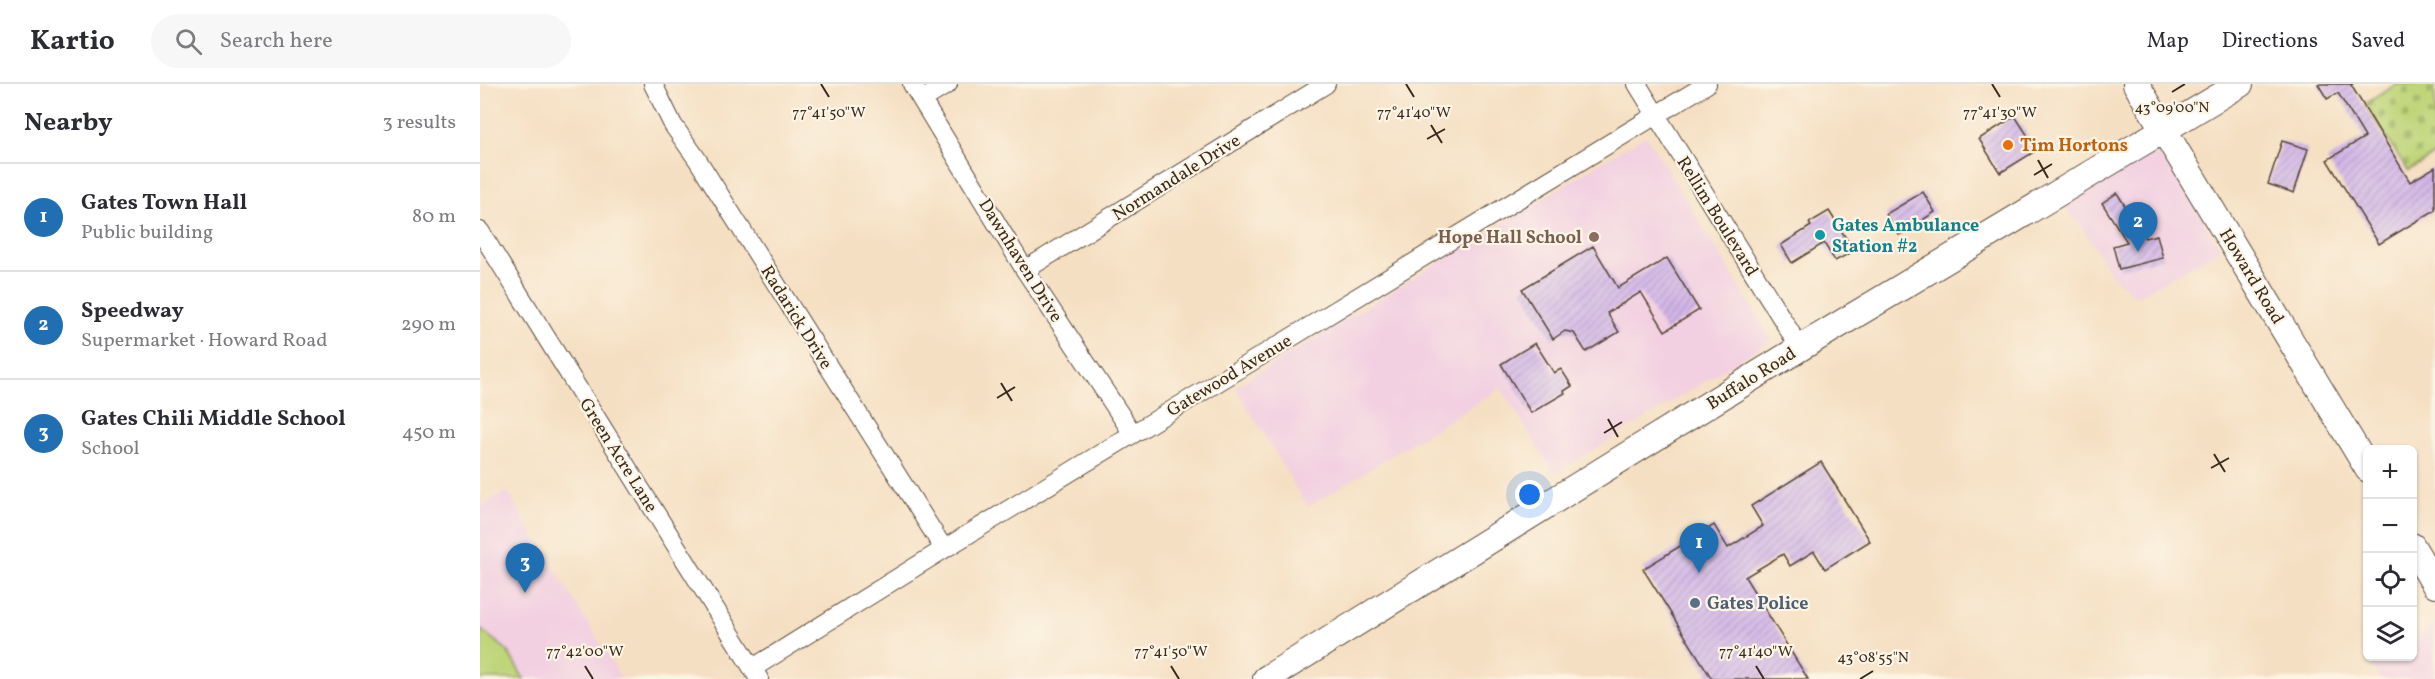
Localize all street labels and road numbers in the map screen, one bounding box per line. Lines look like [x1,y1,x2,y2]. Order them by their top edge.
street label: Normandale Drive [1108,129,1246,228]
street label: Rellim Boulevard [1670,152,1764,282]
street label: Dawnhaven Drive [972,194,1068,327]
street label: Howard Road [2212,224,2289,329]
street label: Radarick Drive [754,261,838,375]
street label: Gatewood Avenue [1163,329,1297,424]
street label: Buffalo Road [1702,342,1801,417]
street label: Green Acre Lane [573,394,663,518]

